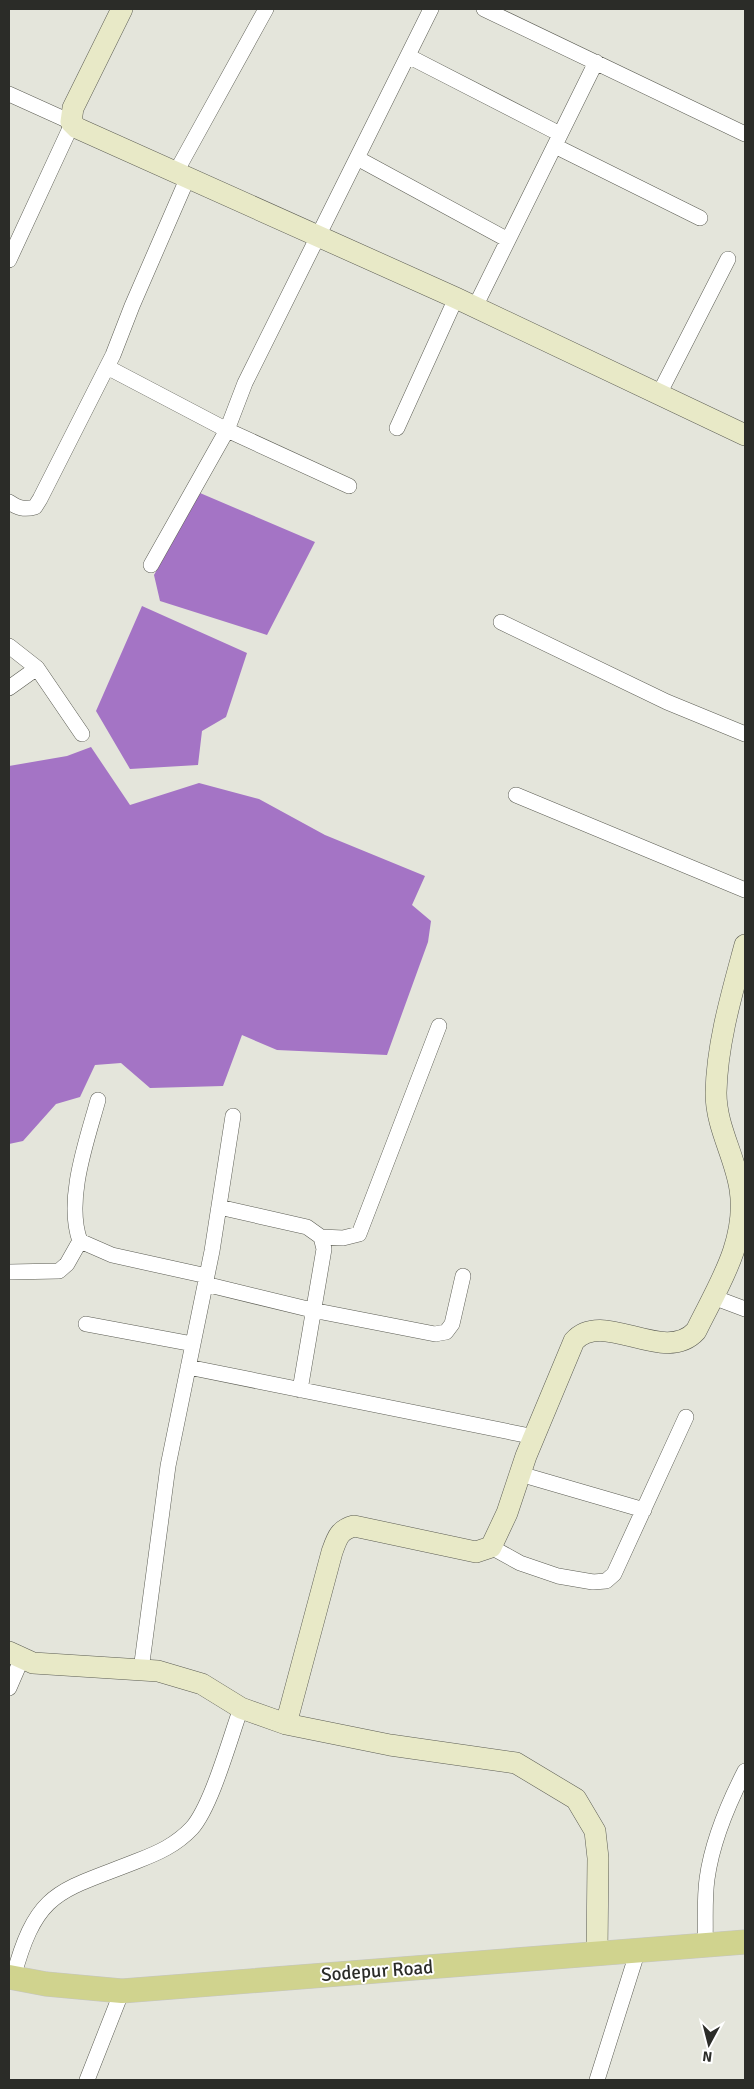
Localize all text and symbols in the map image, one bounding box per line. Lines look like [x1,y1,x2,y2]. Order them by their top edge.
street label: Sodepur Road [320,1955,434,1987]
north arrow [684,2019,734,2069]
text: N [702,2047,713,2065]

